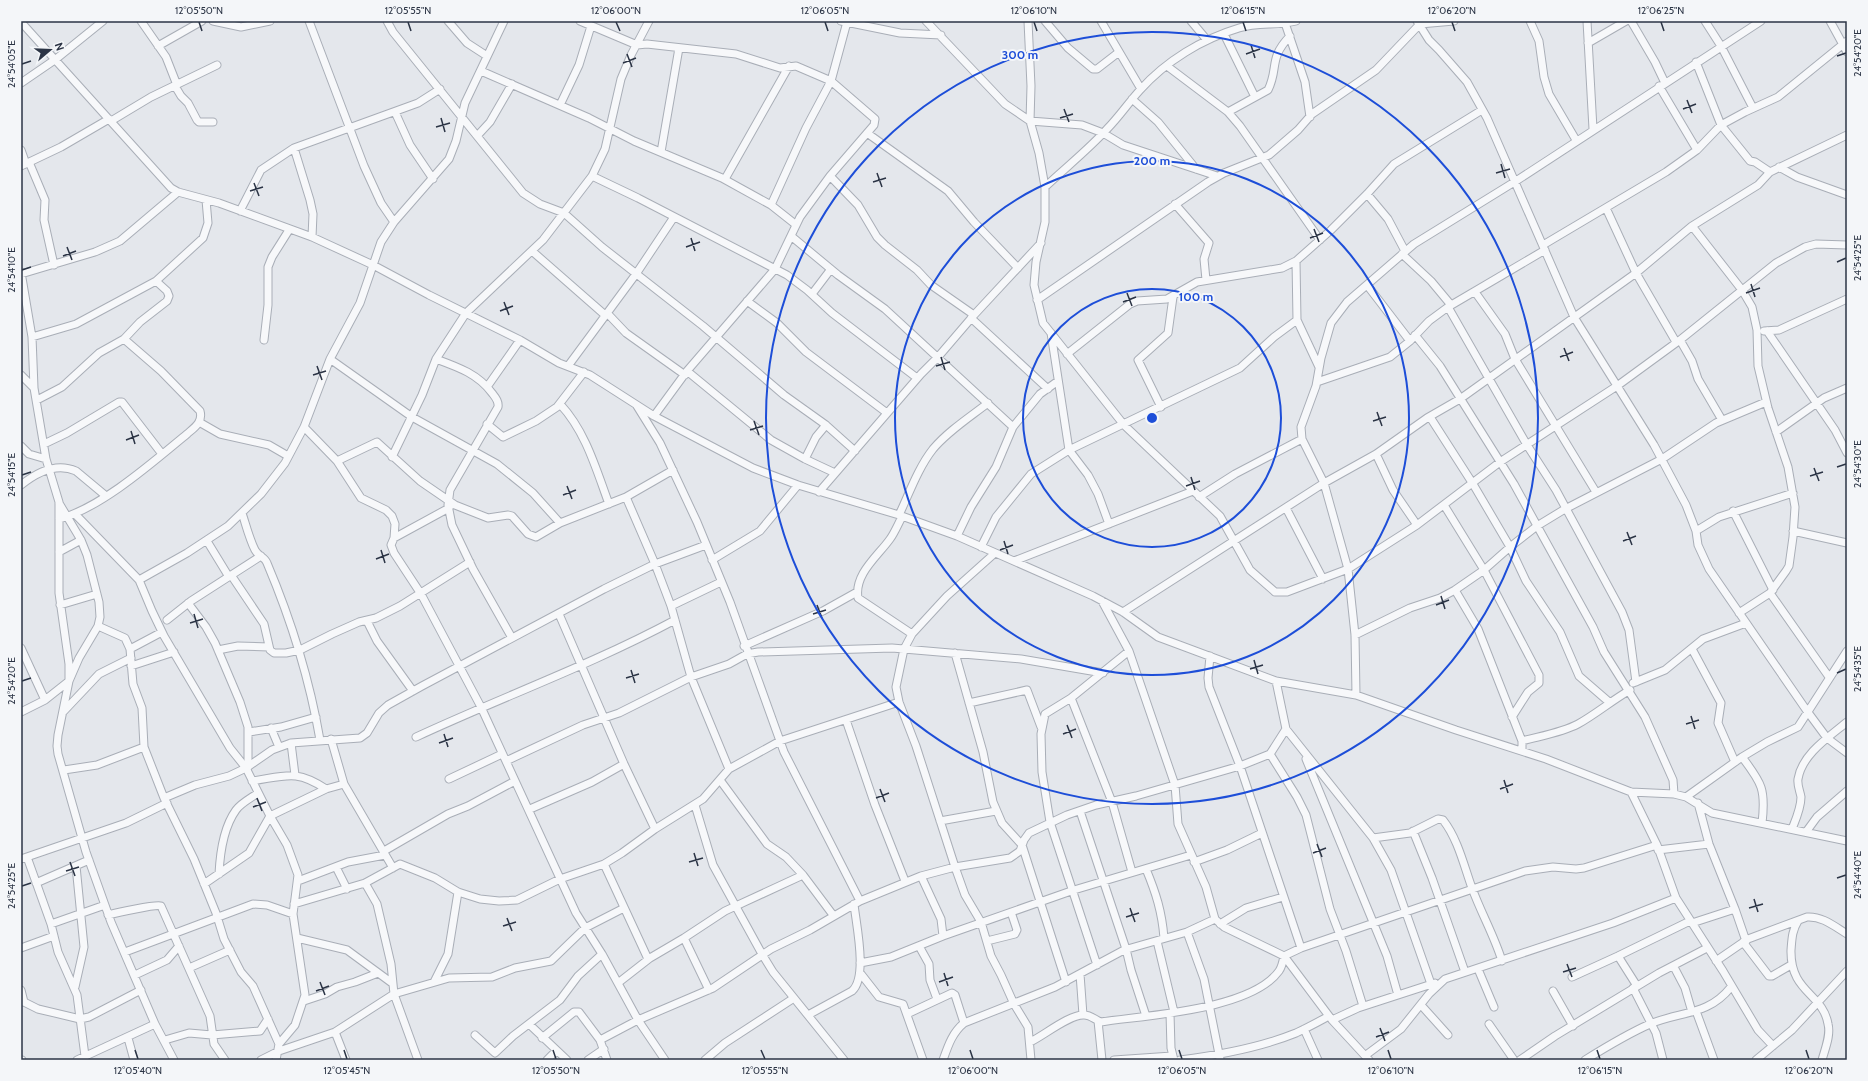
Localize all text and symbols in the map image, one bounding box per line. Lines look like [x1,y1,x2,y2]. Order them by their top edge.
text: 12°05'50"N [175,4,223,17]
text: 12°05'55"N [385,4,431,17]
text: 12°06'00"N [591,4,641,17]
text: 12°06'05"N [801,4,849,17]
text: 12°06'10"N [1011,4,1057,17]
text: 12°06'15"N [1221,4,1265,17]
text: 12°06'20"N [1428,4,1476,17]
text: 12°06'25"N [1638,4,1684,17]
text: 24°54'20"E [1851,29,1864,77]
north arrow [30,30,70,70]
text: 24°54'05"E [5,40,18,88]
text: N [52,41,67,53]
text: 300 m [1002,47,1038,62]
text: 200 m [1134,153,1170,168]
text: 24°54'25"E [1851,235,1864,281]
text: 24°54'10"E [5,247,18,293]
text: 100 m [1179,289,1213,304]
centre of rings [1145,411,1159,425]
text: 24°54'30"E [1851,440,1864,488]
text: 24°54'15"E [5,453,18,497]
text: 24°54'35"E [1851,645,1864,692]
text: 24°54'20"E [5,657,18,705]
text: 24°54'40"E [1851,851,1864,899]
text: 24°54'25"E [5,863,18,909]
text: 12°05'40"N [114,1064,162,1077]
text: 12°05'45"N [324,1064,370,1077]
text: 12°05'50"N [532,1064,580,1077]
text: 12°05'55"N [742,1064,788,1077]
text: 12°06'00"N [948,1064,998,1077]
text: 12°06'05"N [1158,1064,1206,1077]
text: 12°06'10"N [1368,1064,1414,1077]
text: 12°06'15"N [1578,1064,1622,1077]
text: 12°06'20"N [1785,1064,1833,1077]

